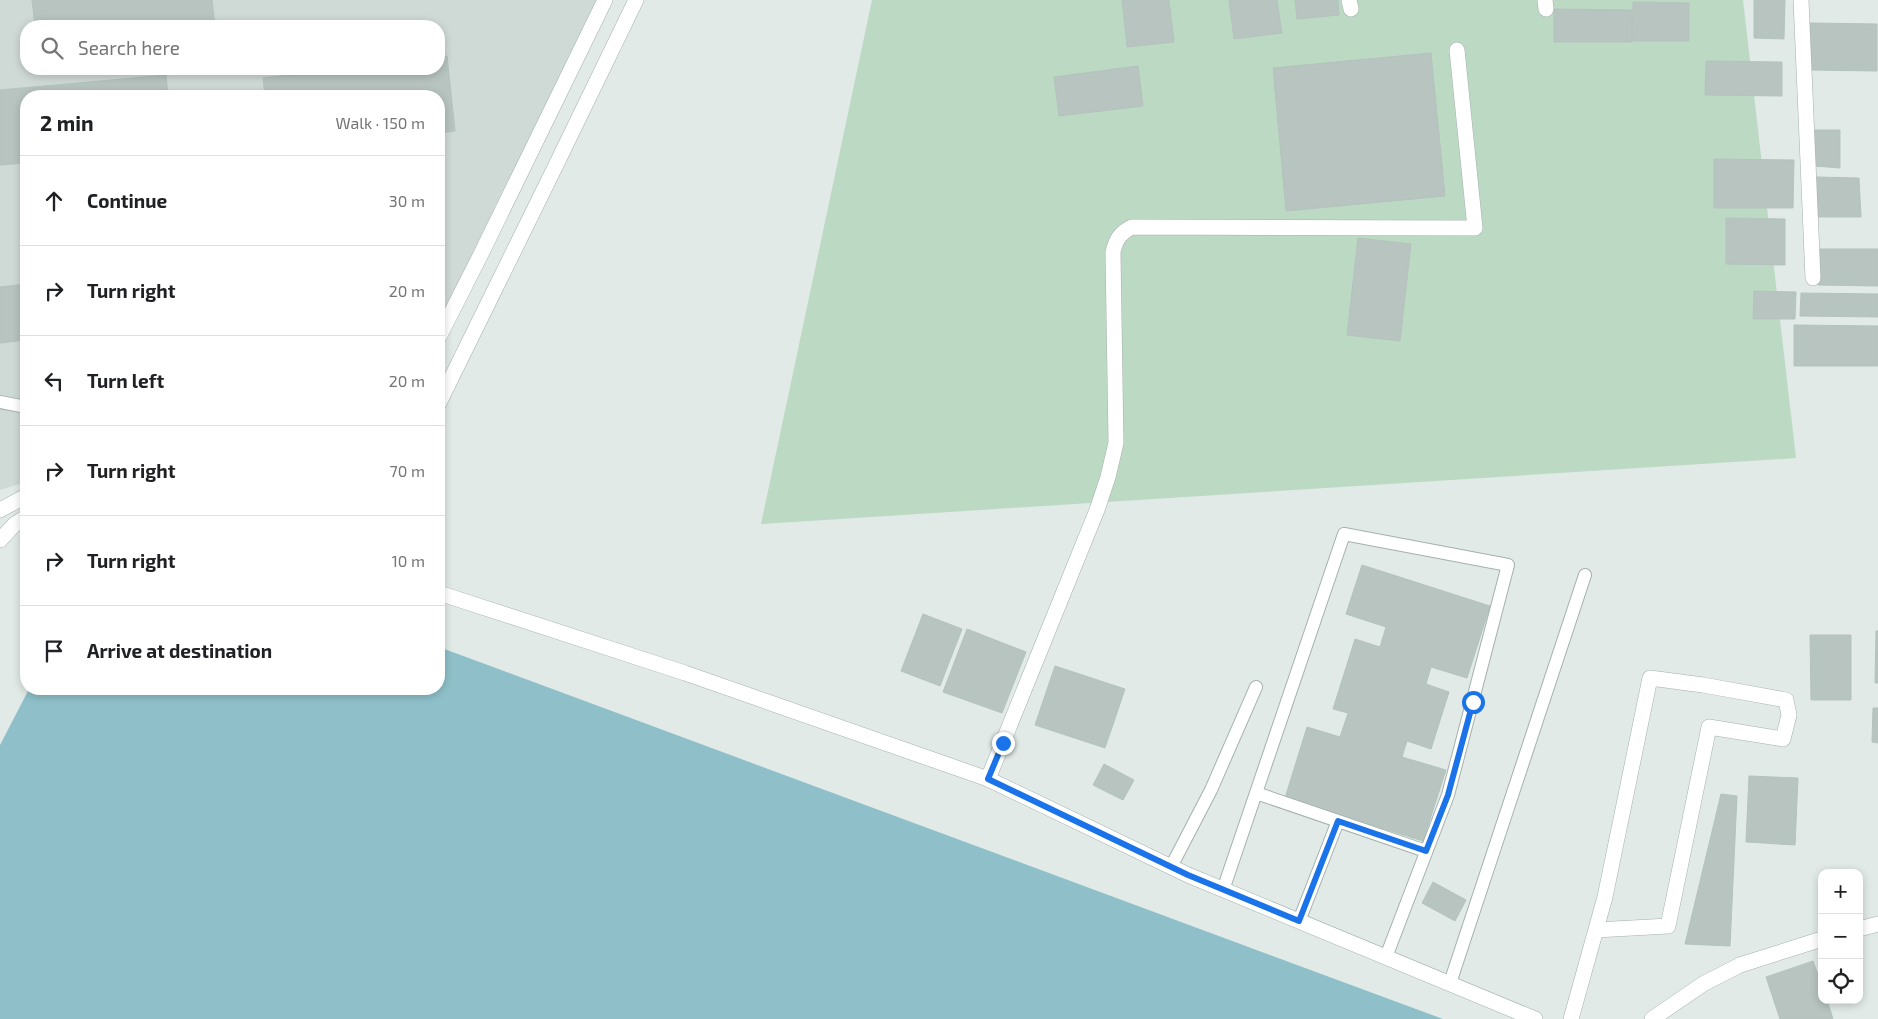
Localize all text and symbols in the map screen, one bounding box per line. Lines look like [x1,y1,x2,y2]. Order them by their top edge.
search box [20,20,445,75]
icon: search [38,34,66,62]
text: Search here [78,36,180,59]
text: 2 min [40,110,94,135]
text: Walk · 150 m [335,113,425,132]
icon: ahead [40,187,68,215]
text: Continue [87,189,167,212]
text: 30 m [389,191,425,210]
icon: right [40,277,68,305]
text: Turn right [87,279,175,302]
text: 20 m [389,281,425,300]
icon: left [40,367,68,395]
text: Turn left [87,369,164,392]
text: 20 m [389,371,425,390]
icon: right [40,457,68,485]
text: Turn right [87,459,175,482]
text: 70 m [390,461,425,480]
icon: right [40,547,68,575]
text: Turn right [87,549,175,572]
text: 10 m [391,551,425,570]
icon: arrive [40,637,68,665]
text: Arrive at destination [87,639,272,662]
route start [1462,691,1485,714]
route end [992,732,1015,755]
map controls [1818,869,1863,1004]
button: + [1818,869,1863,914]
button: − [1818,914,1863,959]
button: locate [1818,959,1863,1004]

